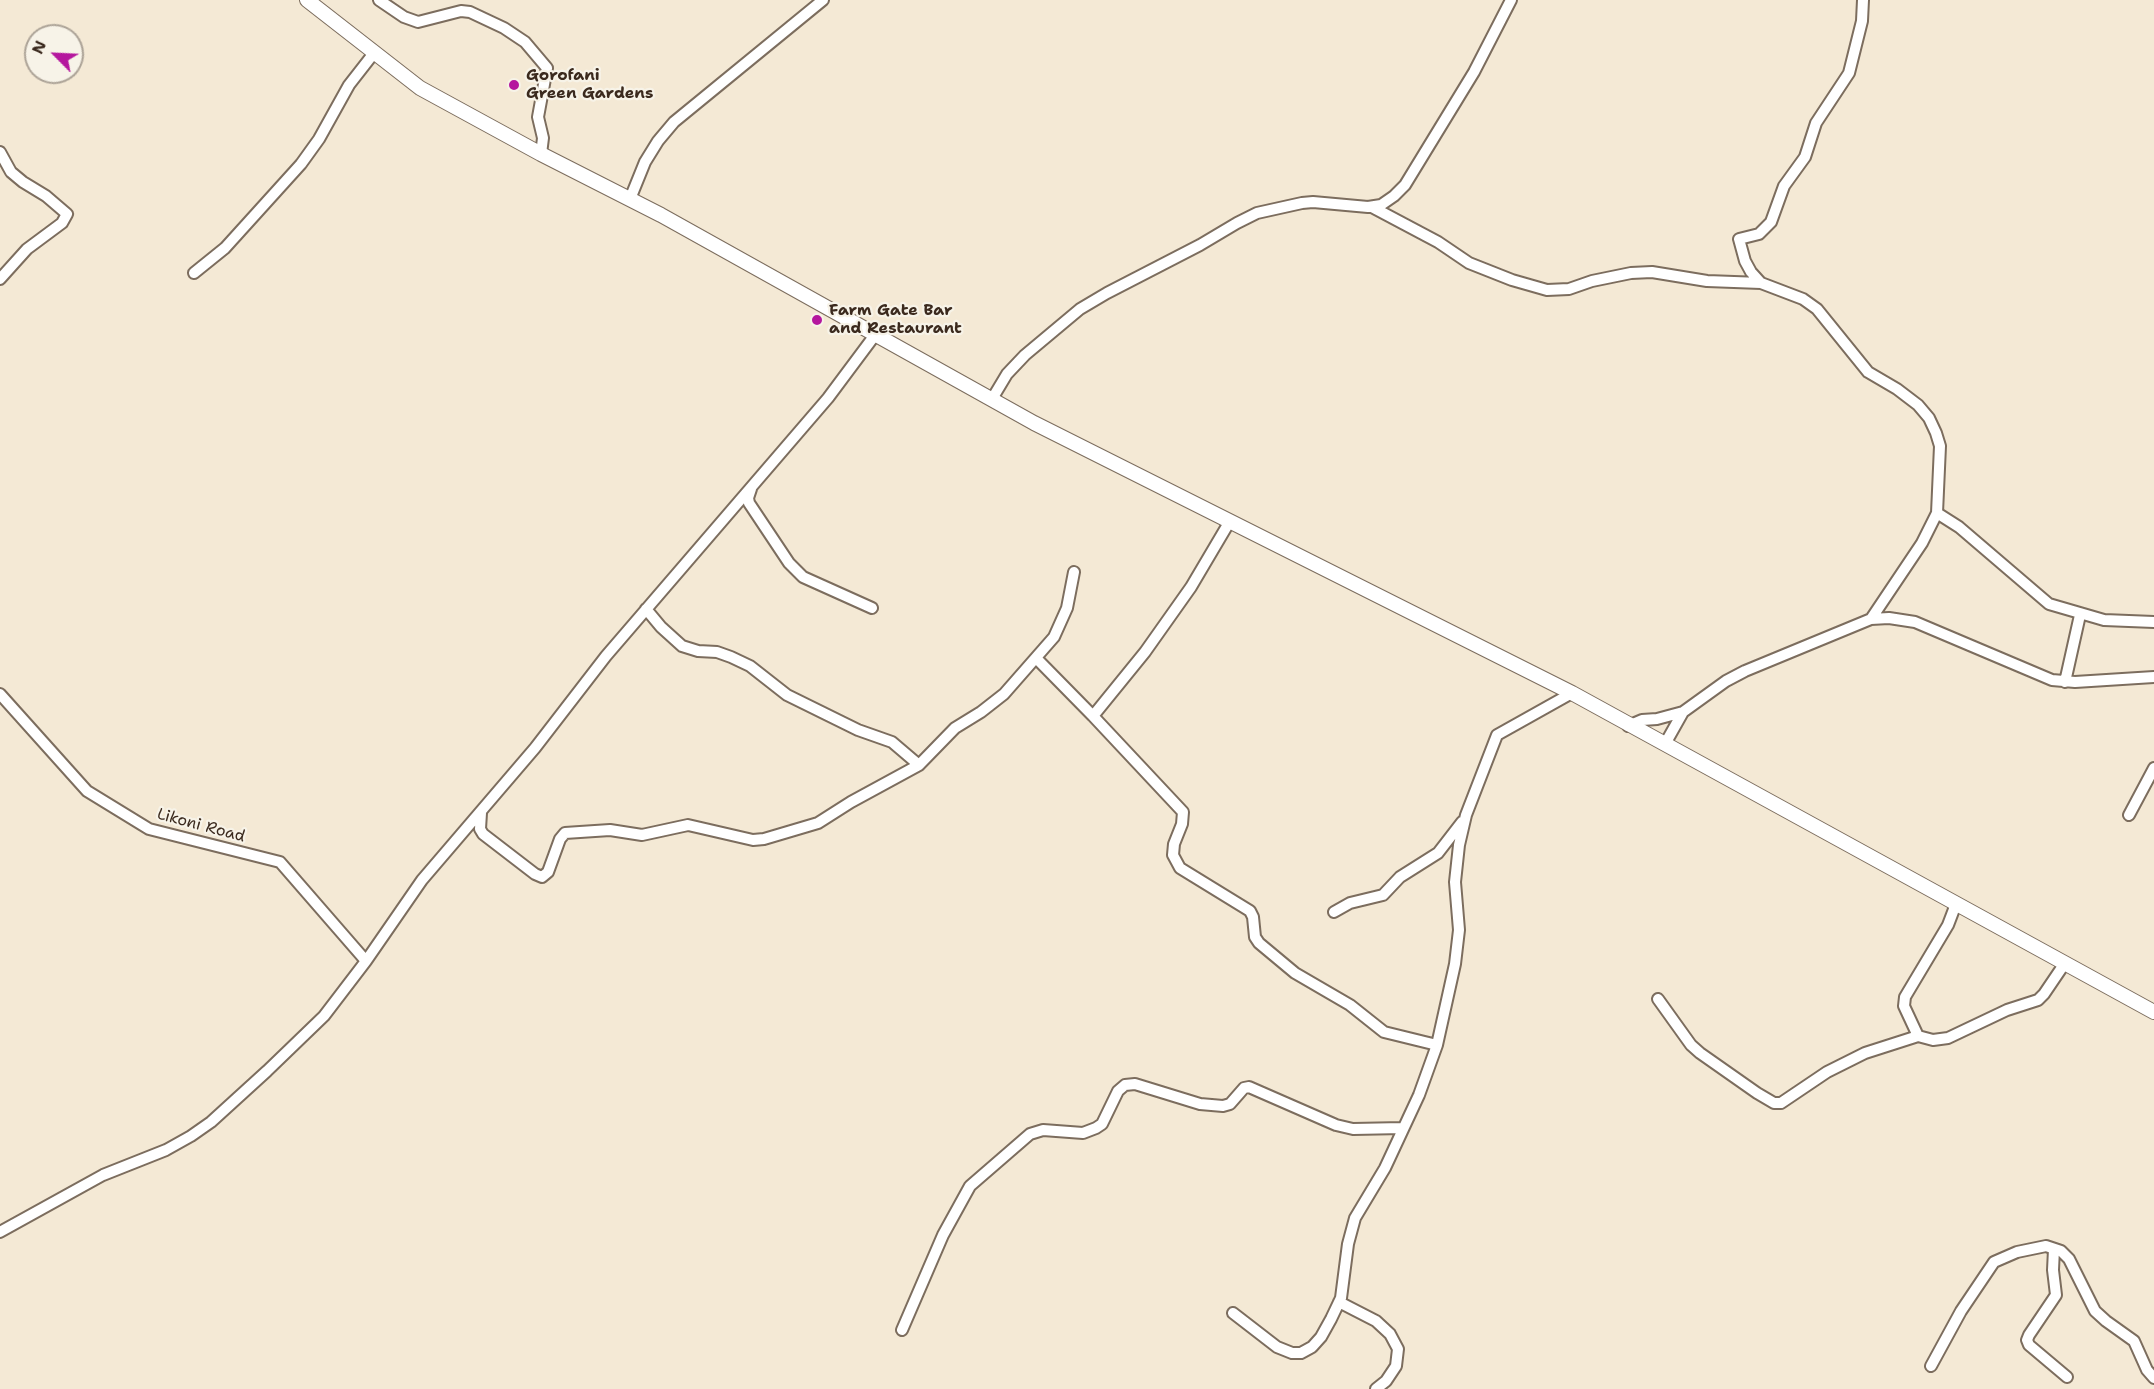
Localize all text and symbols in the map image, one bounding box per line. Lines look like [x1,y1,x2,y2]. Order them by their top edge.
north arrow [24,24,84,84]
text: N [27,37,51,57]
place label: Gorofani Green Gardens [526,66,653,104]
marker: Gorofani Green Gardens [507,78,521,92]
place label: Farm Gate Bar and Restaurant [829,301,962,339]
marker: Farm Gate Bar and Restaurant [810,313,824,327]
street label: Likoni Road [155,805,247,847]

